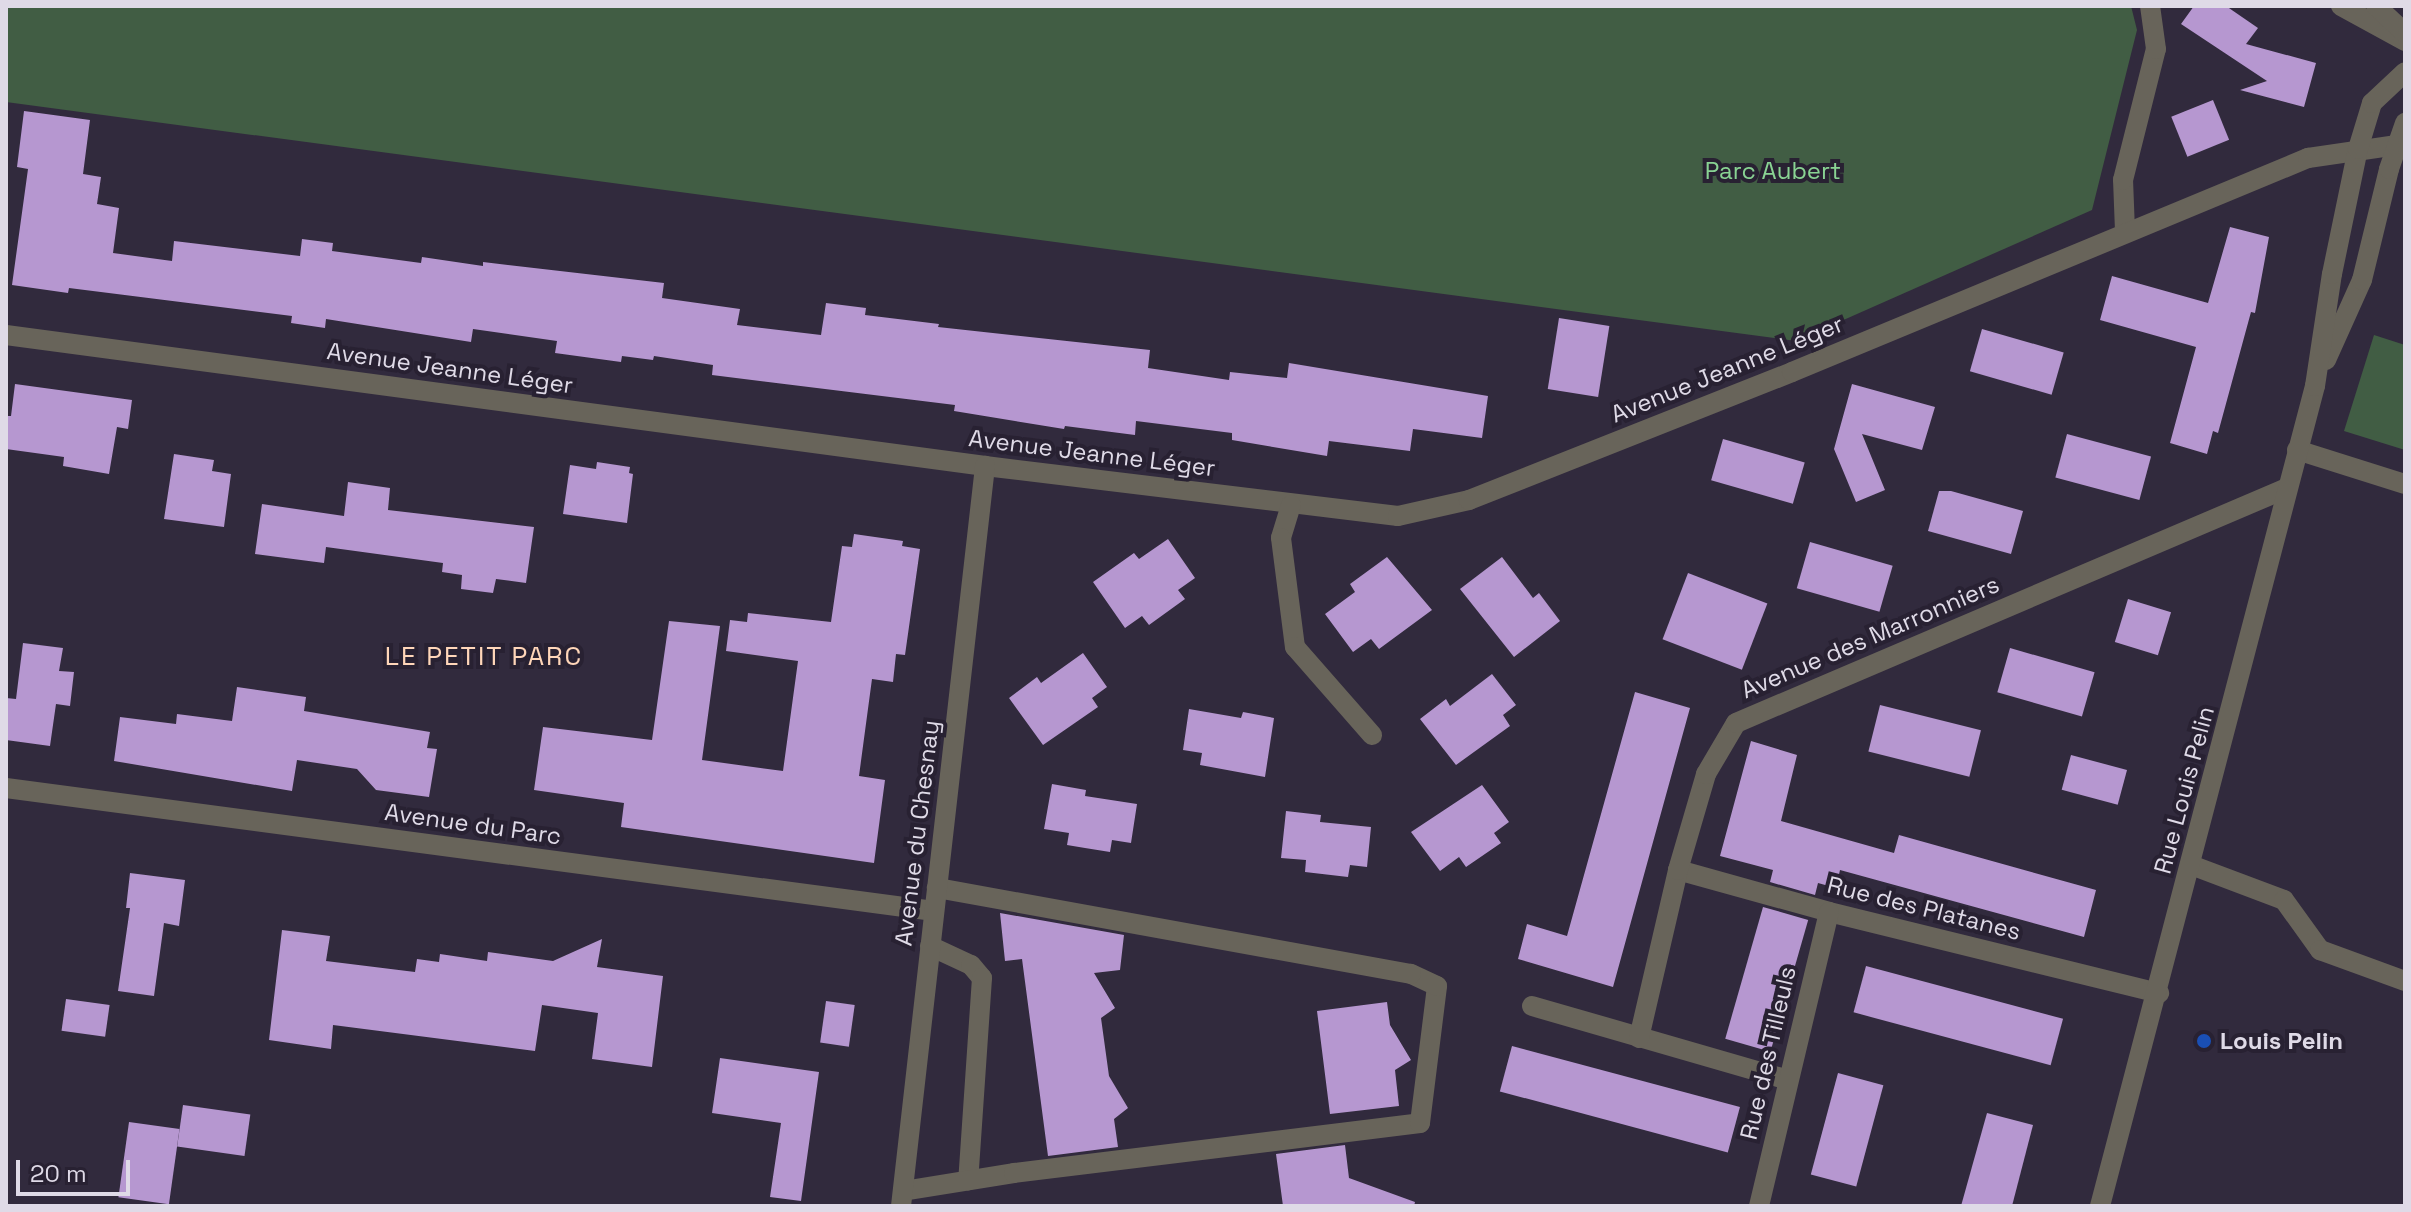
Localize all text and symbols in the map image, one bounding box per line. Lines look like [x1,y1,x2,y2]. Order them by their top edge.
park label: Parc Aubert [1705,157,1841,185]
street label: Avenue Jeanne Léger [1607,309,1847,429]
street label: Avenue Jeanne Léger [325,336,575,400]
street label: Avenue Jeanne Léger [967,424,1217,482]
street label: Avenue des Marronniers [1737,570,2003,704]
district label: LE PETIT PARC [384,641,584,673]
street label: Rue Louis Pelin [2148,703,2220,877]
street label: Avenue du Chesnay [889,719,945,947]
street label: Avenue du Parc [383,797,563,851]
street label: Rue des Platanes [1824,870,2024,946]
street label: Rue des Tilleuls [1734,963,1802,1143]
place label: Louis Pelin [2220,1027,2343,1055]
marker: Louis Pelin [2195,1032,2213,1050]
scale bar [20,1144,134,1194]
text: 20 m [30,1158,87,1189]

